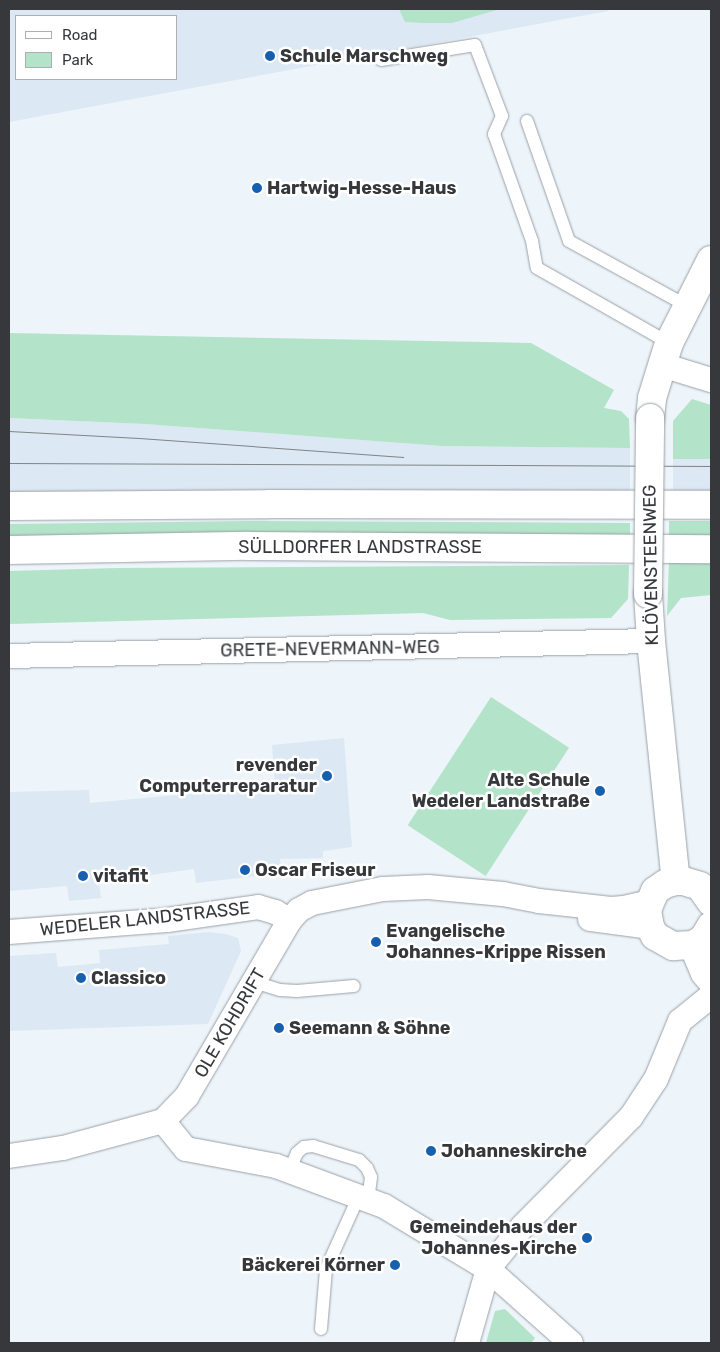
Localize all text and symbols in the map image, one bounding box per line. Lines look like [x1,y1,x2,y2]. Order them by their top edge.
legend [15,15,178,80]
text: Road [62,26,98,44]
place label: Schule Marschweg [280,45,448,67]
marker: Schule Marschweg [264,50,276,62]
text: Park [62,51,93,69]
place label: Hartwig-Hesse-Haus [267,177,457,199]
marker: Hartwig-Hesse-Haus [251,182,263,194]
street label: KLÖVENSTEENWEG [639,484,663,646]
street label: SÜLLDORFER LANDSTRASSE [238,536,482,558]
street label: GRETE-NEVERMANN-WEG [220,636,440,662]
place label: revender Computerreparatur [139,755,317,798]
marker: revender Computerreparatur [321,770,333,782]
place label: Alte Schule Wedeler Landstraße [411,770,590,812]
marker: Alte Schule Wedeler Landstraße [594,785,606,797]
place label: Oscar Friseur [255,859,376,881]
marker: Oscar Friseur [239,864,251,876]
place label: vitafit [93,865,148,887]
marker: vitafit [77,870,89,882]
street label: WEDELER LANDSTRASSE [39,897,251,941]
place label: Evangelische Johannes-Krippe Rissen [386,921,606,964]
marker: Evangelische Johannes-Krippe Rissen [370,936,382,948]
street label: OLE KOHDRIFT [190,964,270,1082]
place label: Classico [91,967,166,989]
marker: Classico [75,972,87,984]
place label: Seemann & Söhne [289,1017,450,1039]
marker: Seemann & Söhne [273,1022,285,1034]
place label: Johanneskirche [441,1140,587,1162]
marker: Johanneskirche [425,1145,437,1157]
place label: Gemeindehaus der Johannes-Kirche [410,1217,577,1260]
marker: Gemeindehaus der Johannes-Kirche [581,1232,593,1244]
place label: Bäckerei Körner [241,1254,385,1276]
marker: Bäckerei Körner [389,1259,401,1271]

